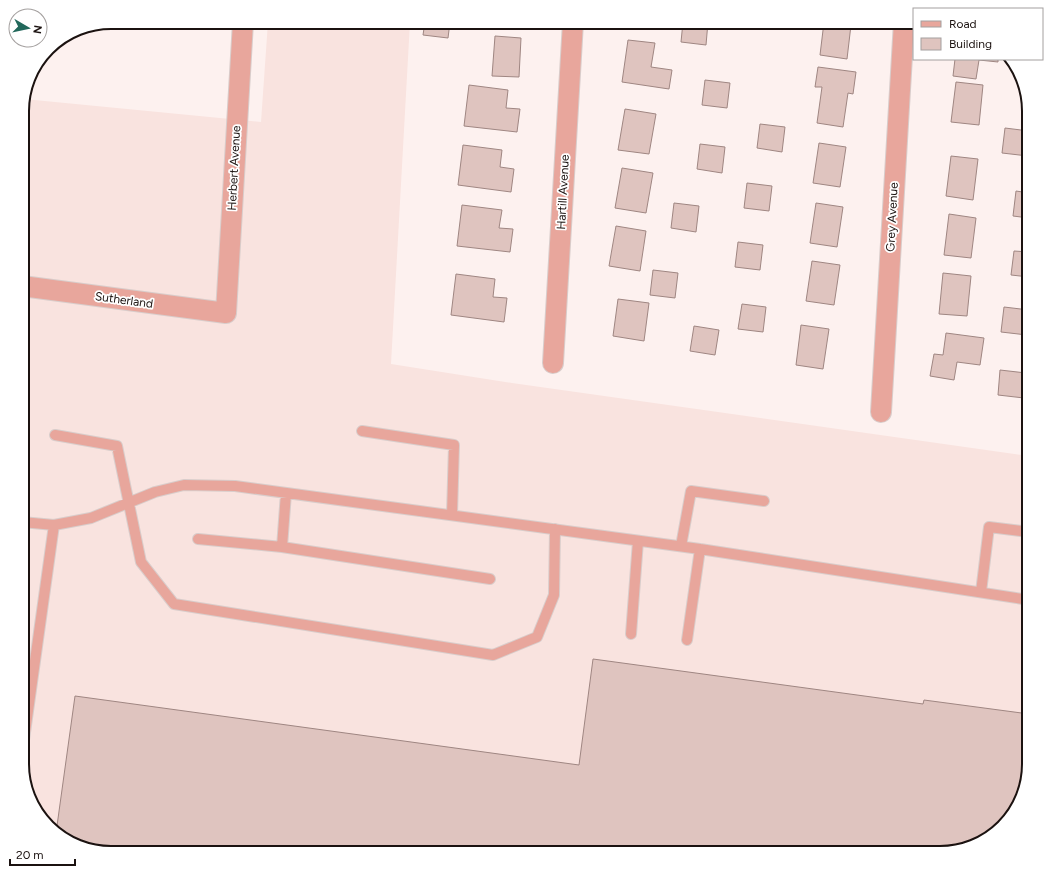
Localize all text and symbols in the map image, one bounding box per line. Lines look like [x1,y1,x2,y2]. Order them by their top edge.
north arrow [8,8,48,48]
legend [913,8,1043,60]
text: Road [949,17,977,31]
text: N [30,24,44,35]
text: Building [949,37,992,51]
street label: Herbert Avenue [225,125,243,211]
street label: Hartill Avenue [554,154,572,230]
street label: Grey Avenue [883,182,901,252]
street label: Sutherland [94,289,154,311]
scale bar [10,841,75,867]
text: 20 m [16,848,44,862]

